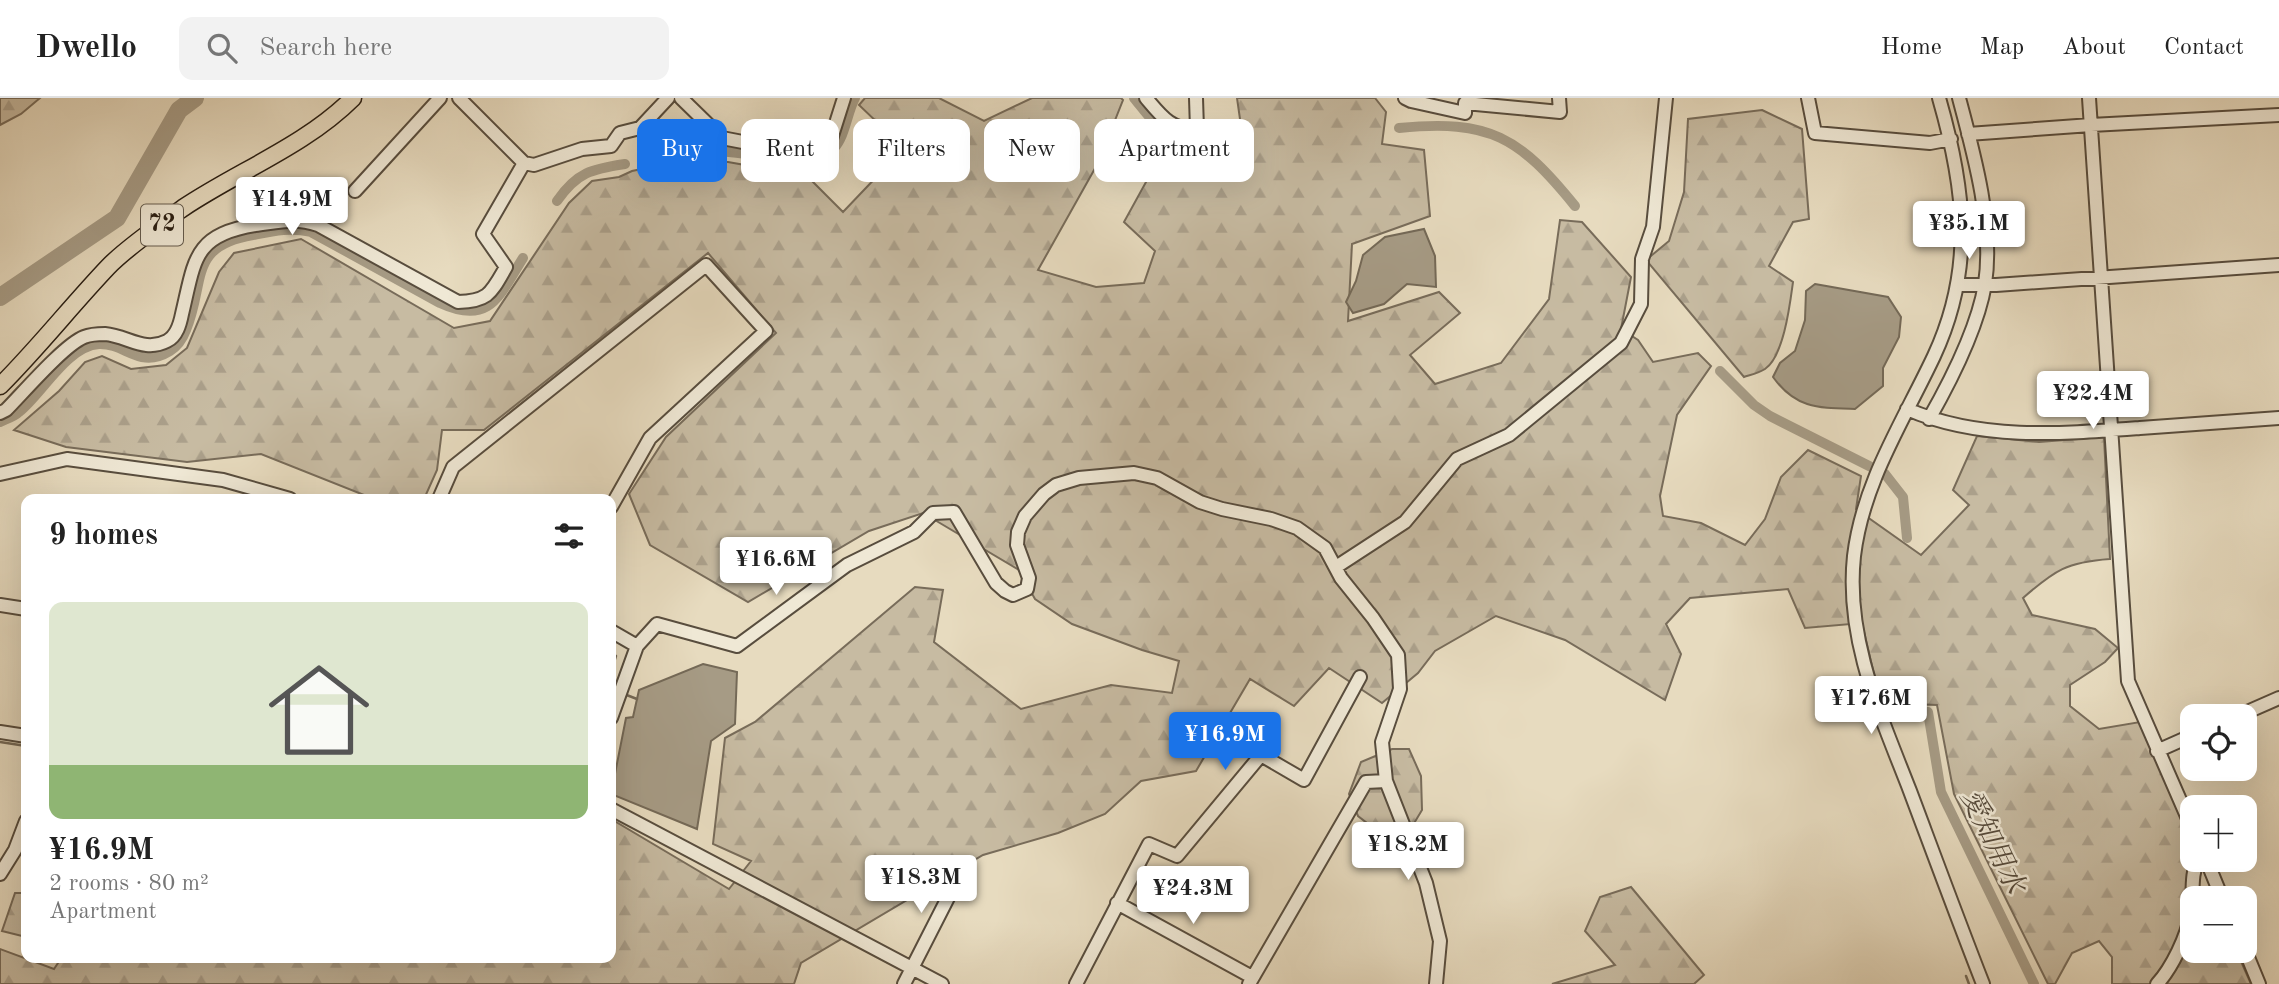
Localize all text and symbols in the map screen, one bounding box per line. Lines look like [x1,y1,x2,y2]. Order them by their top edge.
search box [179,17,669,80]
icon: search [203,29,241,67]
text: Dwello [35,32,137,65]
text: Search here [259,35,392,61]
text: Home [1881,36,1942,60]
text: Map [1980,36,2024,60]
text: About [2062,36,2126,60]
text: Contact [2164,36,2244,60]
chip: Buy [637,119,727,182]
chip: Rent [741,119,839,182]
chip: Filters [853,119,970,182]
chip: New [984,119,1080,182]
chip: Apartment [1094,119,1254,182]
pin: ¥14.9M [235,178,349,237]
text: ¥14.9M [252,188,332,211]
pin: ¥35.1M [1912,202,2026,261]
road number: 72 [141,204,183,246]
text: ¥35.1M [1929,212,2009,235]
pin: ¥22.4M [2036,372,2150,431]
text: ¥22.4M [2053,382,2133,405]
icon: filters [550,517,588,555]
text: 9 homes [49,521,158,551]
pin: ¥16.6M [719,538,833,597]
text: ¥16.6M [736,548,816,571]
icon: home [256,647,382,773]
pin: ¥17.6M [1814,676,1928,736]
text: ¥17.6M [1831,687,1911,710]
map controls [2180,704,2257,963]
button: locate [2180,704,2257,781]
pin: ¥16.9M [1168,712,1282,772]
text: ¥16.9M [1185,723,1265,746]
water label: 愛知用水 [1954,784,2032,901]
button: + [2180,795,2257,872]
pin: ¥18.2M [1351,822,1465,882]
text: ¥18.2M [1368,833,1448,856]
text: ¥16.9M [49,836,154,866]
pin: ¥18.3M [864,856,978,915]
text: ¥18.3M [881,866,961,889]
pin: ¥24.3M [1136,866,1250,926]
text: 2 rooms · 80 m² [49,872,209,895]
text: ¥24.3M [1153,877,1233,900]
button: − [2180,886,2257,963]
text: Apartment [49,900,157,923]

